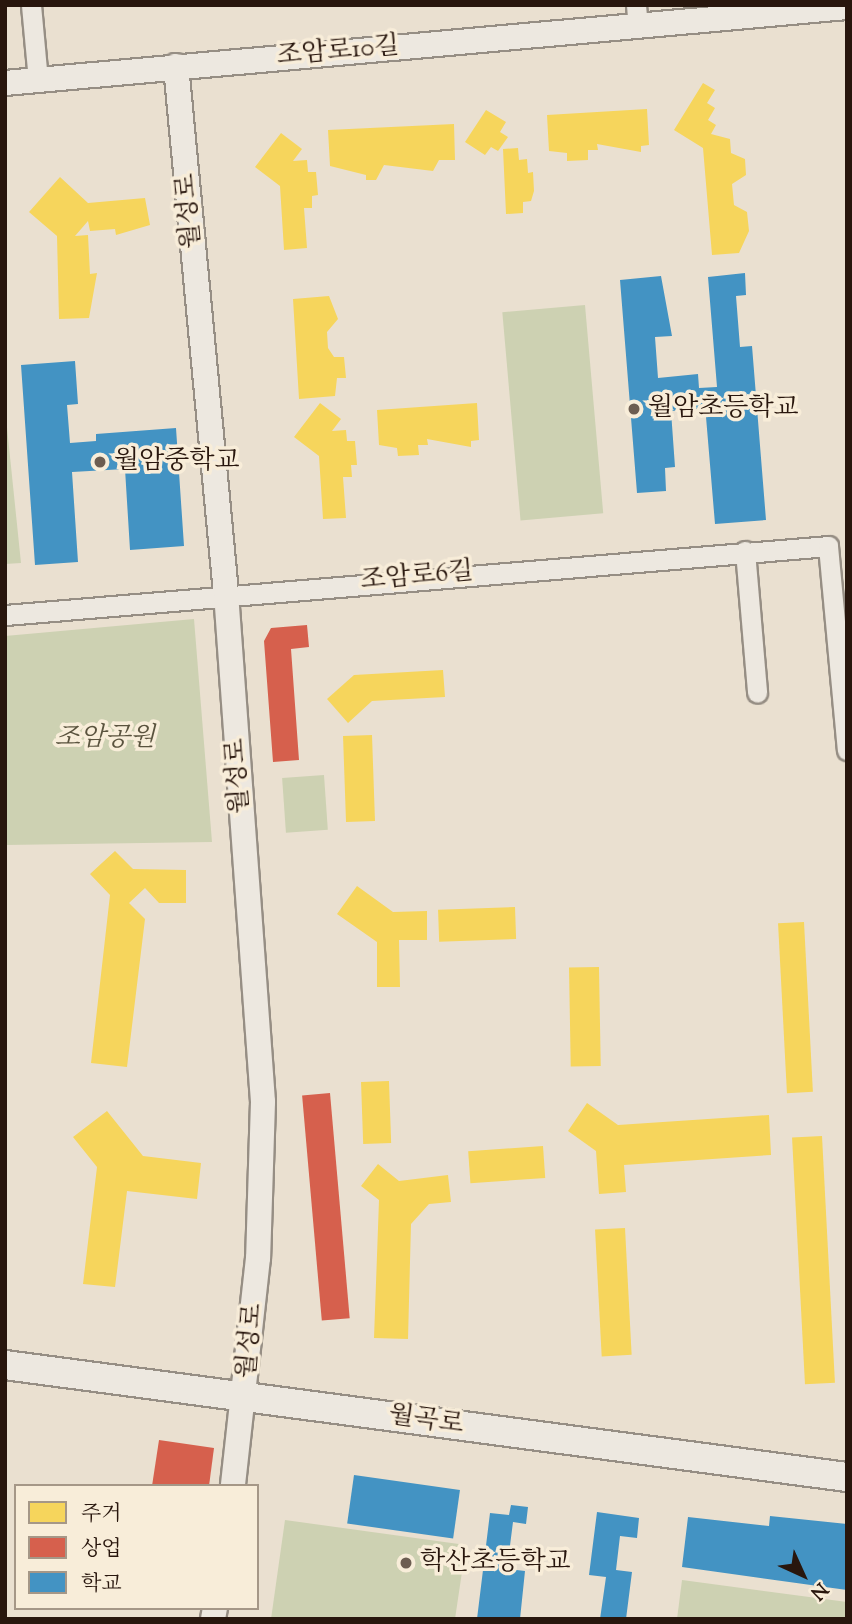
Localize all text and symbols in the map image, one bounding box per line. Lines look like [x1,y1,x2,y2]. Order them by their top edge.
street label: 조암로10길 [275,31,401,73]
street label: 월성로 [171,172,209,250]
place label: 월암초등학교 [648,393,799,425]
marker: 월암초등학교 [626,401,642,417]
place label: 월암중학교 [114,446,240,478]
marker: 월암중학교 [92,454,108,470]
street label: 조암로6길 [359,557,475,597]
park label: 조암공원 [55,723,155,755]
street label: 월성로 [221,737,257,815]
street label: 월성로 [232,1302,270,1380]
street label: 월곡로 [387,1400,465,1442]
legend [14,1484,259,1610]
text: 주거 [81,1500,122,1530]
text: 상업 [81,1535,122,1565]
north arrow [768,1540,838,1610]
place label: 학산초등학교 [420,1547,571,1579]
marker: 학산초등학교 [398,1555,414,1571]
text: 학교 [81,1570,122,1600]
text: N [803,1575,833,1605]

